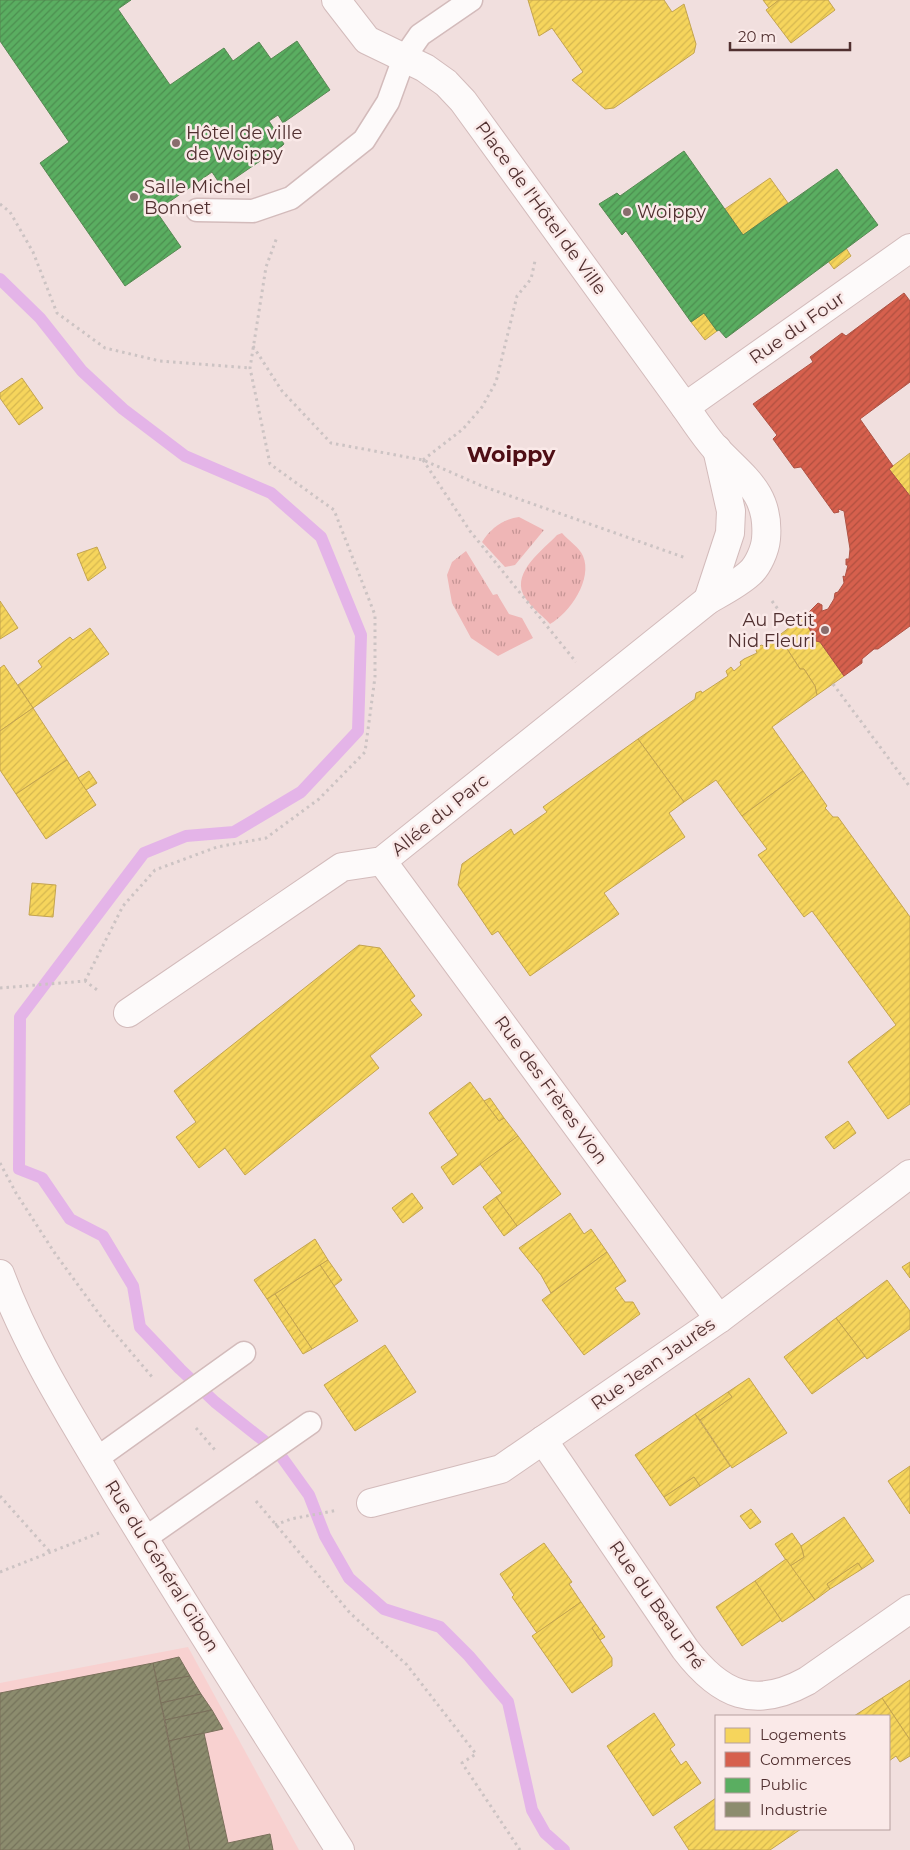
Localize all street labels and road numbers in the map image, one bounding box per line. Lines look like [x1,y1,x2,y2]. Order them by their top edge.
street label: Place de l'Hôtel de Ville [471,117,611,299]
street label: Rue du Four [745,287,849,369]
street label: Allée du Parc [387,769,493,861]
street label: Rue des Frères Vion [490,1011,612,1169]
street label: Rue Jean Jaurès [587,1313,719,1415]
street label: Rue du Général Gibon [100,1476,224,1656]
street label: Rue du Beau Pré [604,1537,710,1674]

